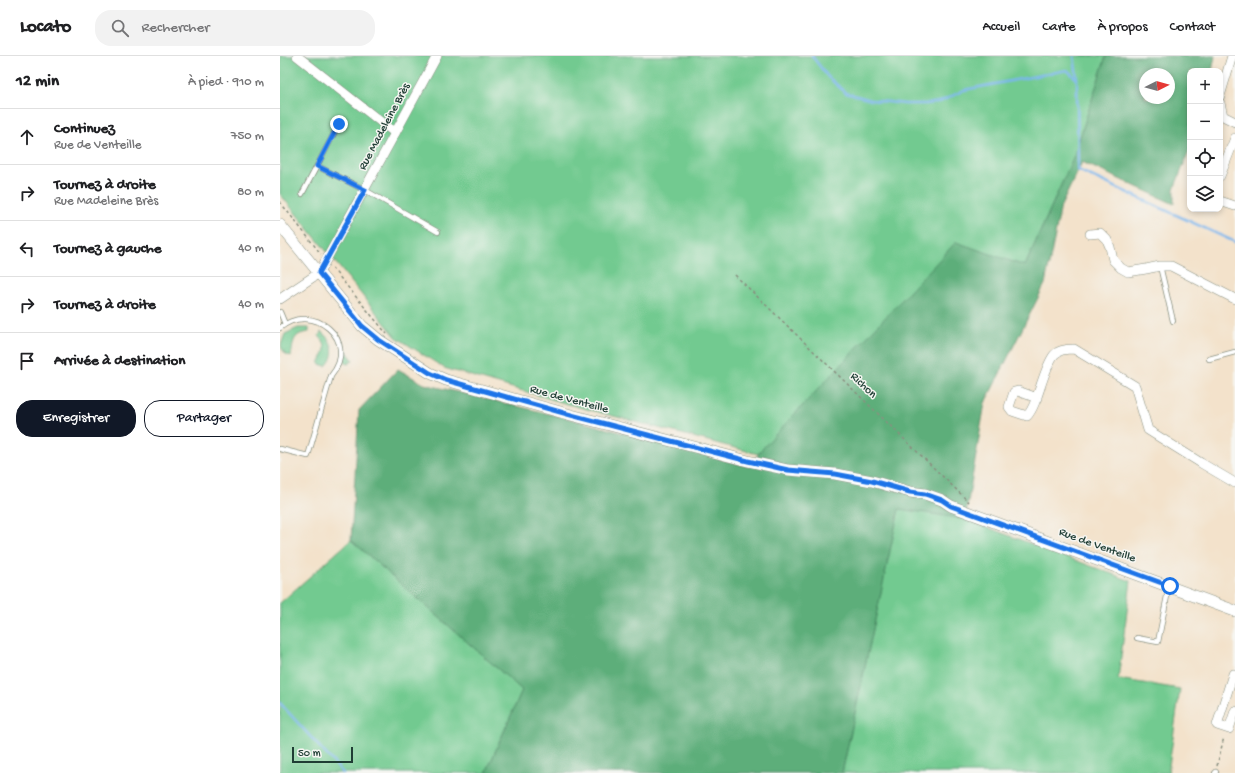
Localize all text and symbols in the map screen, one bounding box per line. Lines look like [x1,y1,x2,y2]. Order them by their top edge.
search box [95,10,375,46]
text: Locato [20,16,71,39]
icon: search [109,17,131,39]
text: Rechercher [141,19,209,37]
text: Accueil [983,19,1020,36]
text: Carte [1042,19,1076,36]
text: À propos [1098,19,1148,36]
text: Contact [1170,19,1215,36]
north arrow [1139,68,1175,104]
map controls [1187,68,1223,212]
button: + [1187,68,1223,104]
text: 12 min [16,72,59,92]
text: À pied · 910 m [188,75,264,90]
street label: Rue Madeleine Brès [356,81,414,173]
button: − [1187,104,1223,140]
route end [330,115,348,133]
text: Continuez [54,120,115,138]
icon: ahead [16,126,38,148]
text: 750 m [231,129,264,144]
text: Rue de Venteille [54,138,142,153]
button: locate [1187,140,1223,176]
text: Tournez à droite [54,176,156,194]
button: layers [1187,176,1223,212]
icon: right [16,182,38,204]
text: 80 m [237,185,264,200]
text: Rue Madeleine Brès [54,194,158,209]
icon: left [16,238,38,260]
text: Tournez à gauche [54,240,162,258]
text: 40 m [238,241,264,256]
icon: right [16,294,38,316]
text: Tournez à droite [54,296,156,314]
text: 40 m [238,297,264,312]
icon: arrive [16,350,38,372]
text: Arrivée à destination [54,352,185,370]
street label: Richon [847,370,879,402]
street label: Rue de Venteille [528,383,611,417]
button: Enregistrer [16,400,136,437]
button: Partager [144,400,264,437]
street label: Rue de Venteille [1057,526,1138,567]
route start [1161,577,1179,595]
scale bar [292,745,353,764]
text: 50 m [298,748,320,760]

